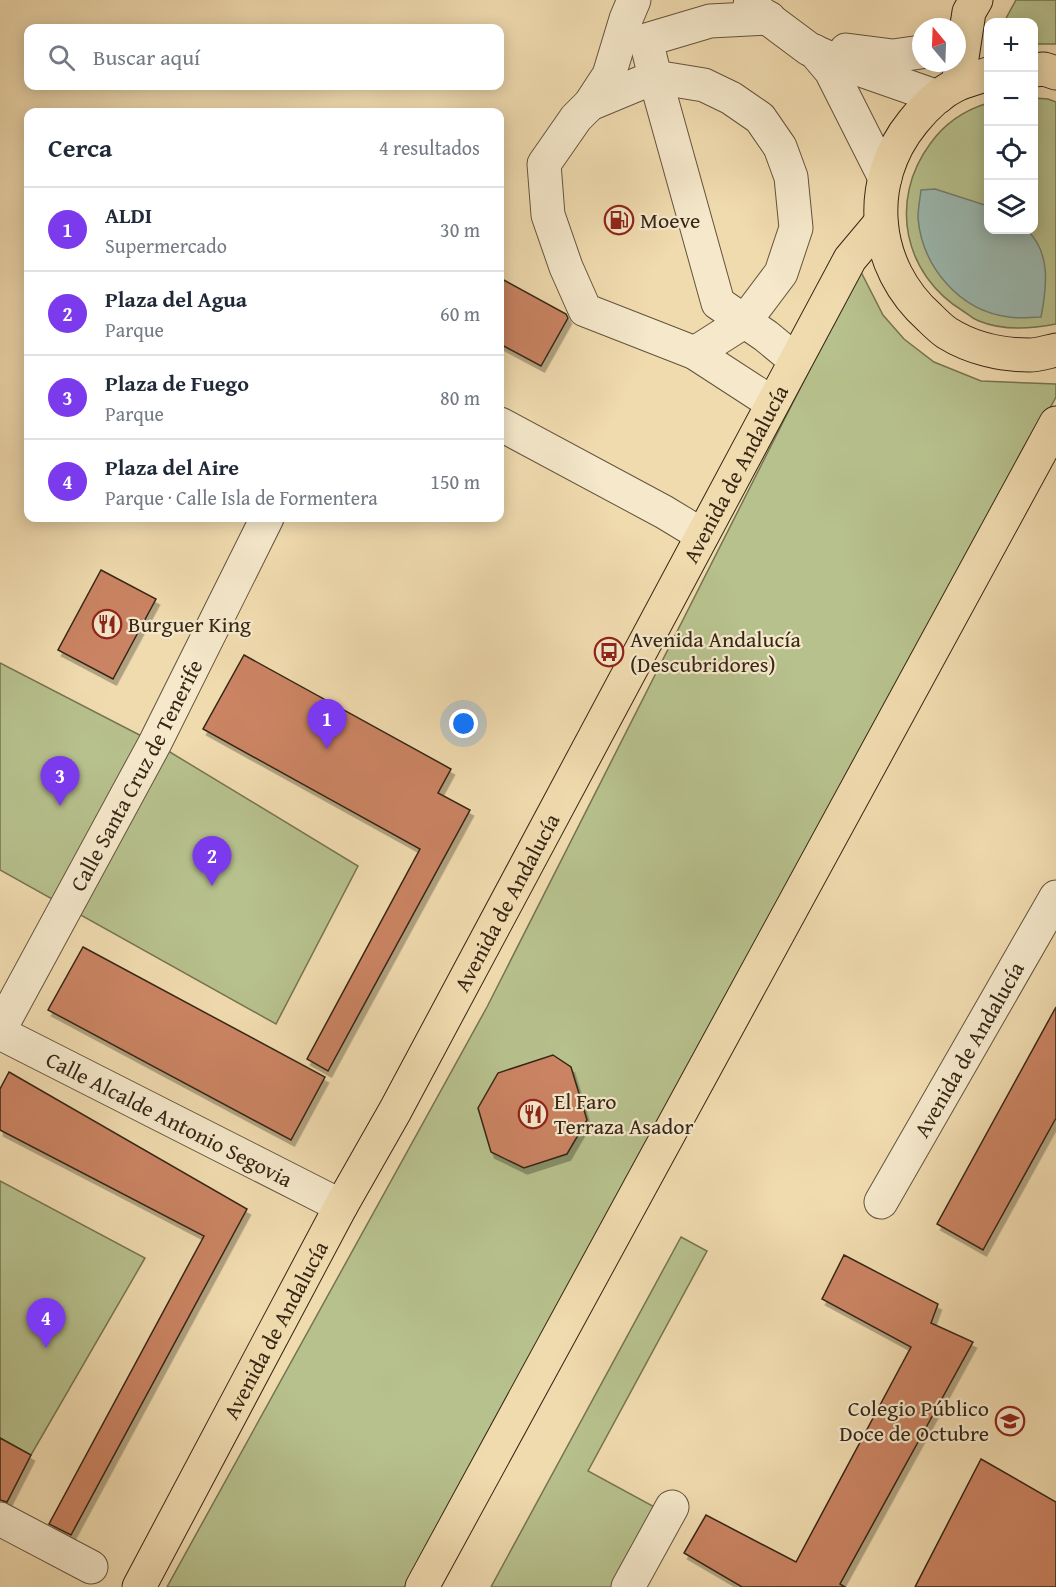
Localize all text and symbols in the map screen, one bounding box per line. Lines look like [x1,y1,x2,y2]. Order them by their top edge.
north arrow [912,18,966,72]
map controls [984,18,1038,234]
button: + [984,18,1038,72]
search box [24,24,504,90]
icon: search [45,41,78,74]
text: Buscar aquí [93,41,200,73]
button: − [984,72,1038,126]
button: locate [984,126,1038,180]
text: Cerca [48,128,112,167]
text: 4 resultados [379,133,480,162]
button: layers [984,180,1038,234]
text: ALDI [105,199,152,231]
fuel station icon: Moeve [603,204,635,236]
place label: Moeve [640,204,700,236]
text: 1 [62,215,73,244]
text: 30 m [440,215,480,244]
text: Supermercado [105,231,227,260]
text: Plaza del Agua [105,283,247,315]
text: 2 [62,299,73,328]
text: 60 m [440,299,480,328]
text: Parque [105,315,164,344]
text: Plaza de Fuego [105,367,249,399]
street label: Avenida de Andalucía [675,378,796,568]
text: 3 [62,383,73,412]
text: 80 m [440,383,480,412]
text: Parque [105,399,164,428]
text: Plaza del Aire [105,451,239,483]
text: 4 [62,467,73,496]
text: 150 m [430,467,480,496]
text: Parque · Calle Isla de Formentera [105,483,378,512]
restaurant icon: Burguer King [91,608,123,640]
place label: Burguer King [128,608,251,640]
place label: Avenida Andalucía (Descubridores) [630,623,801,680]
bus stop icon: Avenida Andalucía (Descubridores) [593,636,625,668]
street label: Calle Santa Cruz de Tenerife [62,654,210,897]
pin: 1 [308,700,346,749]
your location [449,709,478,738]
pin: 3 [40,756,80,806]
street label: Avenida de Andalucía [446,807,567,997]
pin: 2 [192,836,232,886]
street label: Avenida de Andalucía [905,955,1032,1143]
street label: Calle Alcalde Antonio Segovia [41,1043,299,1195]
place label: El Faro Terraza Asador [554,1085,694,1142]
restaurant icon: El Faro Terraza Asador [517,1098,549,1130]
street label: Avenida de Andalucía [215,1234,336,1425]
pin: 4 [26,1298,66,1348]
place label: Colegio Público Doce de Octubre [839,1392,989,1449]
school or university icon: Colegio Público Doce de Octubre [994,1405,1026,1437]

